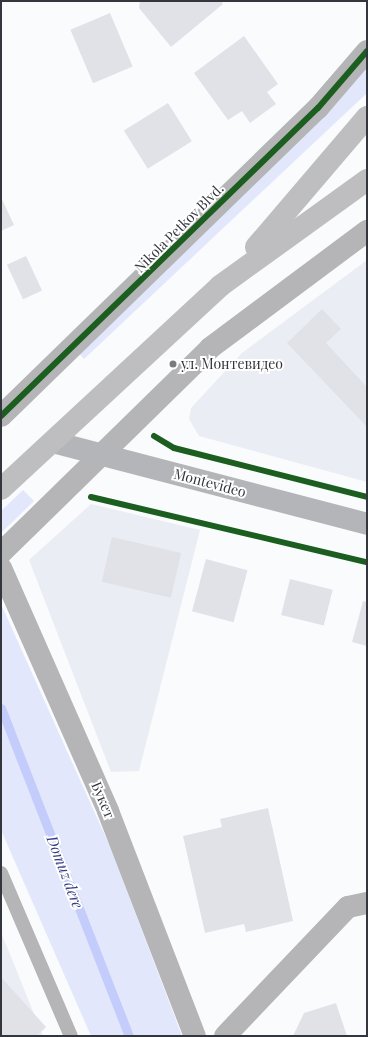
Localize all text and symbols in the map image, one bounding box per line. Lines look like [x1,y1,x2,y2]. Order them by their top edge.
street label: Nikola Petkov Blvd. [131,180,227,276]
place label: ул. Монтевидео [181,356,283,372]
marker: ул. Монтевидео [168,359,178,369]
street label: Montevideo [172,465,248,501]
street label: Букет [88,779,118,821]
water label: Domuz dere [43,833,87,911]

